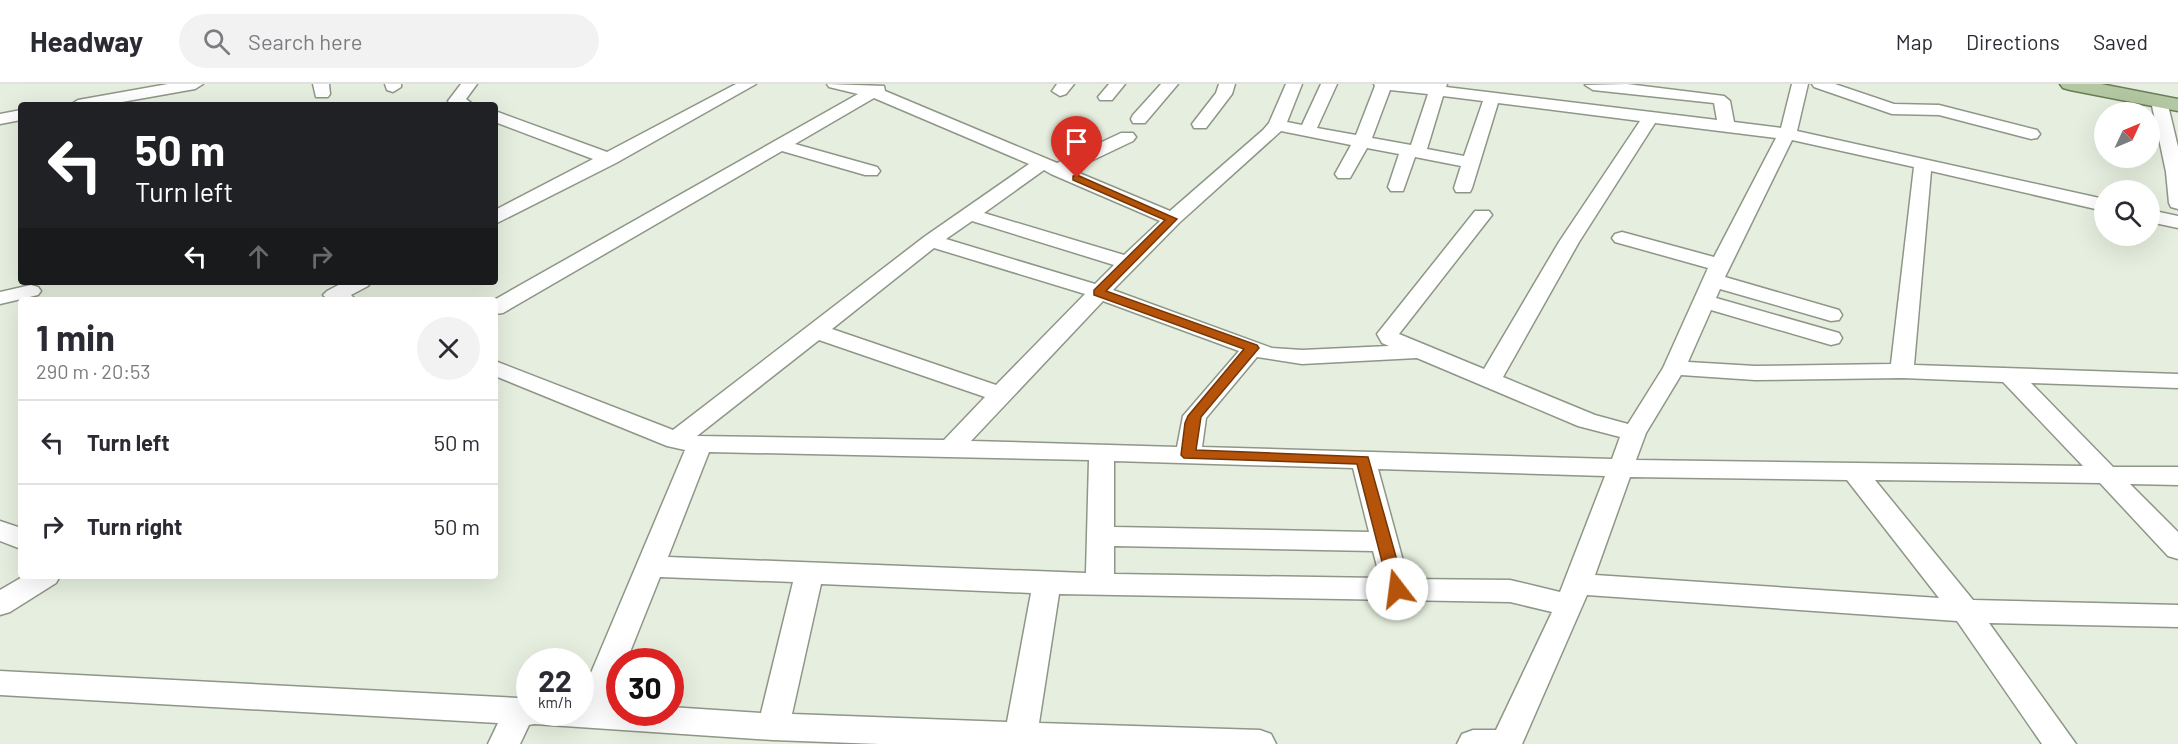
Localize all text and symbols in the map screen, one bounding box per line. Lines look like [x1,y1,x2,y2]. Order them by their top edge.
search box [179,14,599,68]
text: Headway [30,24,143,58]
icon: search [200,25,233,58]
text: Search here [248,28,362,54]
text: Map [1896,29,1933,54]
text: Directions [1966,29,2060,54]
text: Saved [2093,29,2148,54]
north arrow [2094,102,2160,168]
map controls [2094,102,2160,246]
pin [1051,116,1102,178]
text: 50 m [135,124,225,174]
icon: arrive [1060,125,1093,158]
icon: left [36,126,114,204]
text: Turn left [135,175,233,207]
button: search [2094,180,2160,246]
icon: left [179,240,212,273]
icon: ahead [242,240,275,273]
icon: right [305,240,338,273]
text: 1 min [36,315,115,358]
button: close [417,317,480,380]
text: 290 m · 20:53 [36,359,151,383]
icon: left [36,426,69,459]
text: Turn left [87,429,170,455]
text: 50 m [434,429,480,455]
icon: right [36,510,69,543]
text: Turn right [87,513,182,539]
text: 50 m [434,513,480,539]
position arrow [1365,557,1429,621]
speed limit sign: 30 [606,648,684,726]
text: 22 [538,662,572,698]
text: km/h [538,693,572,711]

